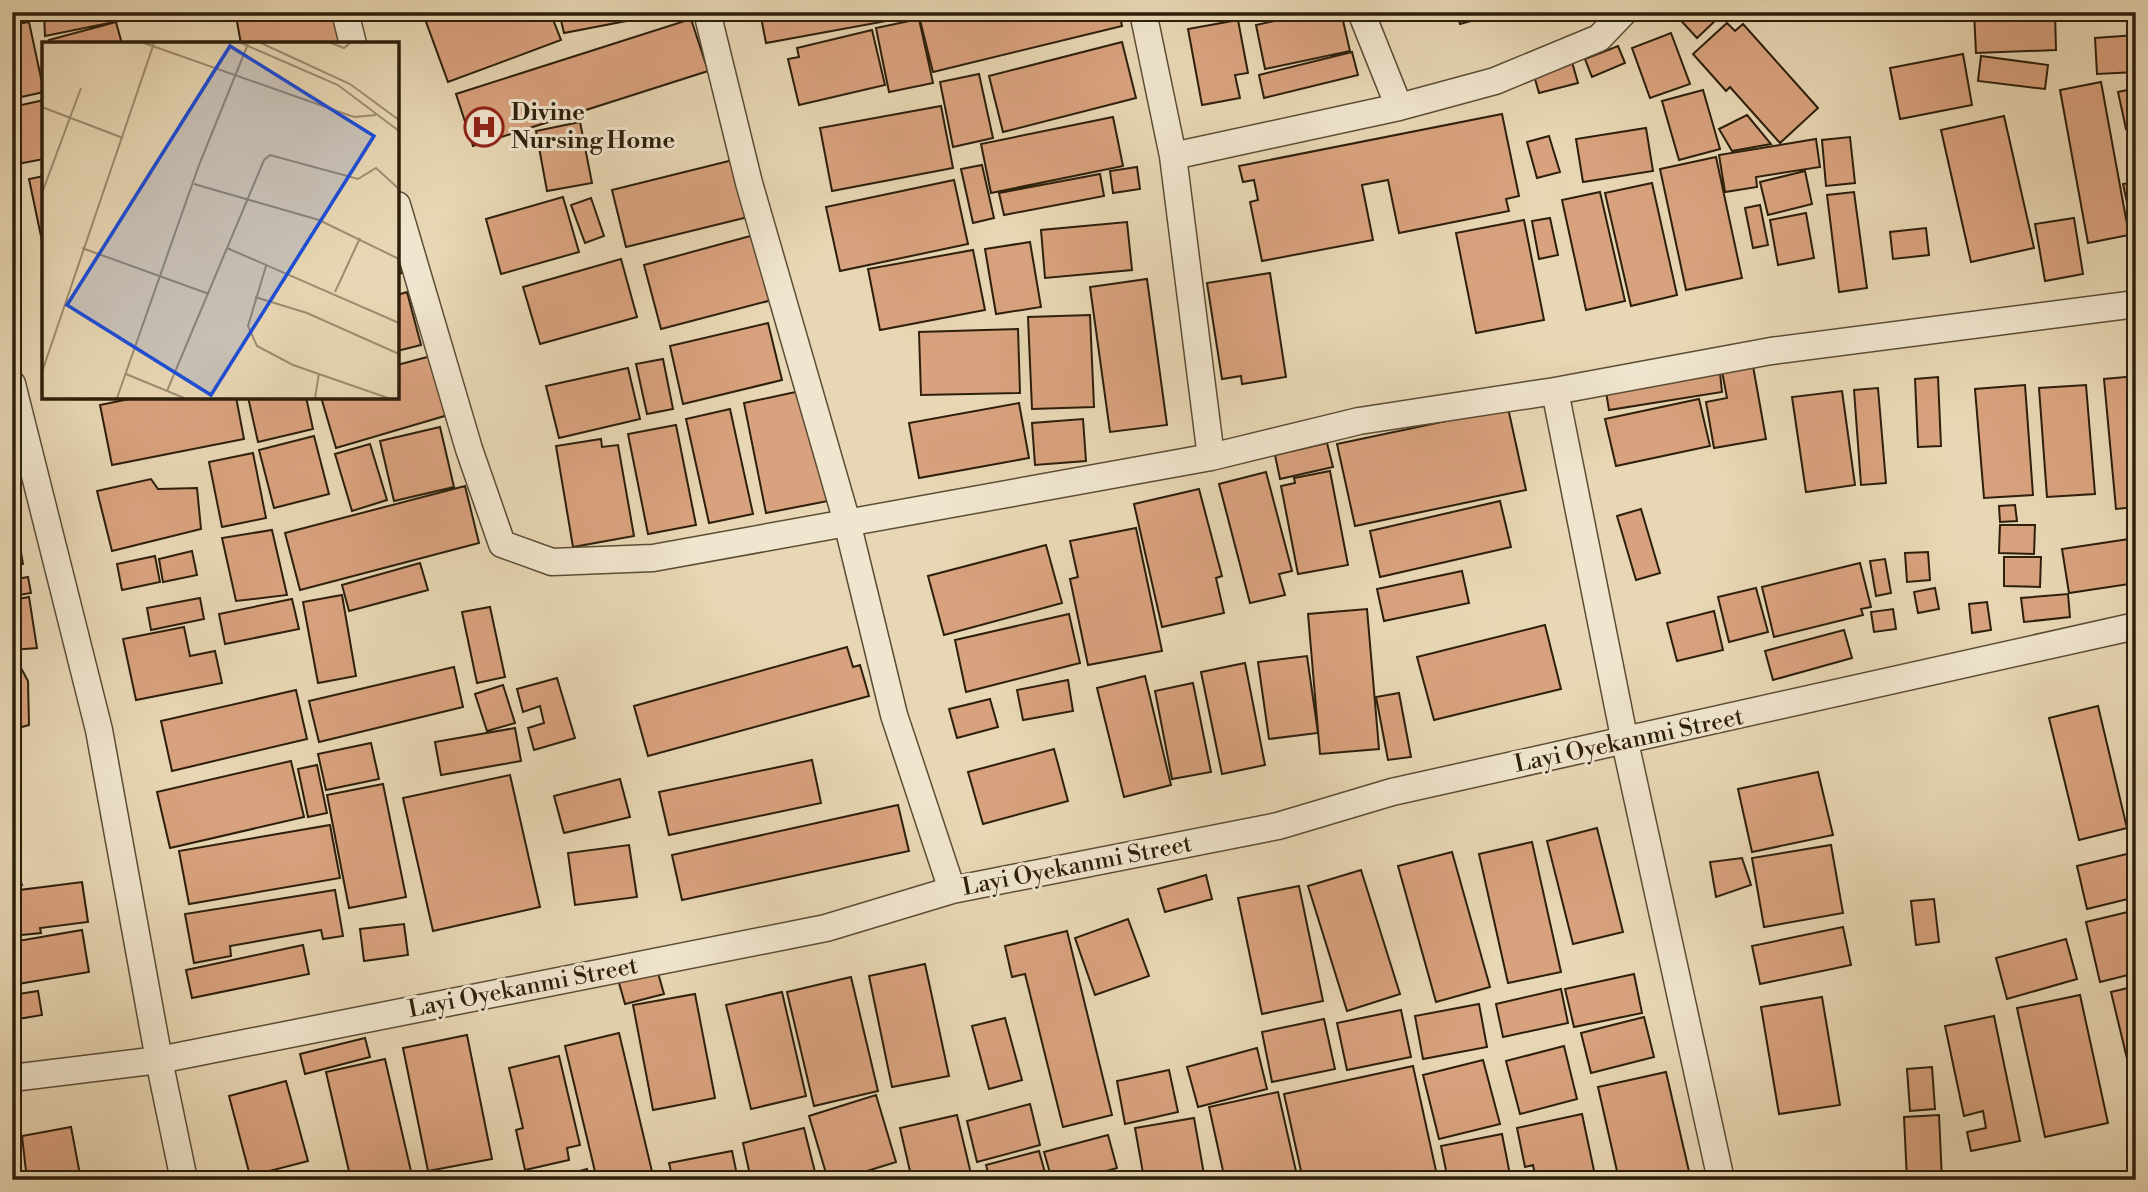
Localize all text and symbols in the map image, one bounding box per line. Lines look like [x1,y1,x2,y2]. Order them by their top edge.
inset map [42,42,399,399]
place label: Divine Nursing Home [511,98,675,156]
hospital icon: Divine Nursing Home [463,106,505,148]
street label: Layi Oyekanmi Street [1512,702,1747,780]
street label: Layi Oyekanmi Street [960,829,1195,903]
street label: Layi Oyekanmi Street [406,951,641,1025]

